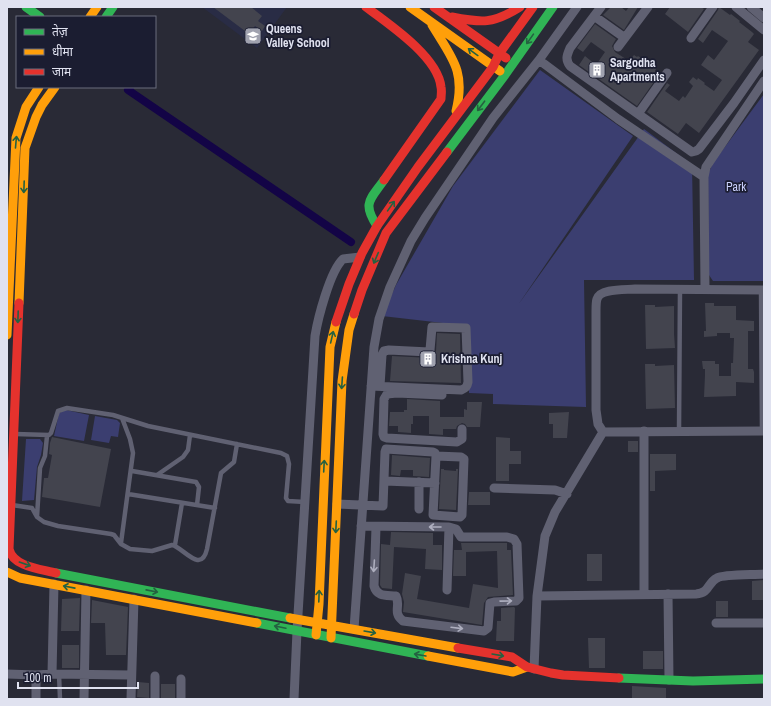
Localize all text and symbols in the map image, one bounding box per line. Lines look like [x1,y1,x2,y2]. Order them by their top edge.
legend [16,16,156,88]
place label: Queens Valley School [266,21,330,51]
text: तेज़ [52,24,69,40]
school or university icon: Queens Valley School [243,26,263,46]
one-way arrow [526,33,534,44]
text: धीमा [52,44,74,60]
one-way arrow [467,48,478,56]
place label: Sargodha Apartments [610,55,665,85]
building icon: Sargodha Apartments [587,60,607,80]
text: जाम [52,64,72,80]
one-way arrow [477,100,485,111]
one-way arrow [12,136,19,149]
park label: Park [726,179,746,195]
one-way arrow [20,180,27,193]
one-way arrow [387,201,395,212]
one-way arrow [371,252,379,264]
one-way arrow [15,310,22,323]
one-way arrow [329,330,337,343]
building icon: Krishna Kunj [418,349,438,369]
place label: Krishna Kunj [441,351,503,367]
one-way arrow [339,376,346,389]
one-way arrow [321,460,328,473]
one-way arrow [333,520,340,533]
one-way arrow [429,523,442,531]
one-way arrow [370,559,377,572]
one-way arrow [19,561,32,568]
one-way arrow [63,583,76,591]
one-way arrow [146,587,159,595]
one-way arrow [316,590,323,603]
one-way arrow [499,598,512,605]
one-way arrow [273,623,286,631]
one-way arrow [450,624,463,632]
one-way arrow [363,628,376,636]
one-way arrow [414,650,427,658]
one-way arrow [491,651,504,659]
scale bar [18,664,138,690]
text: 100 m [24,670,51,686]

